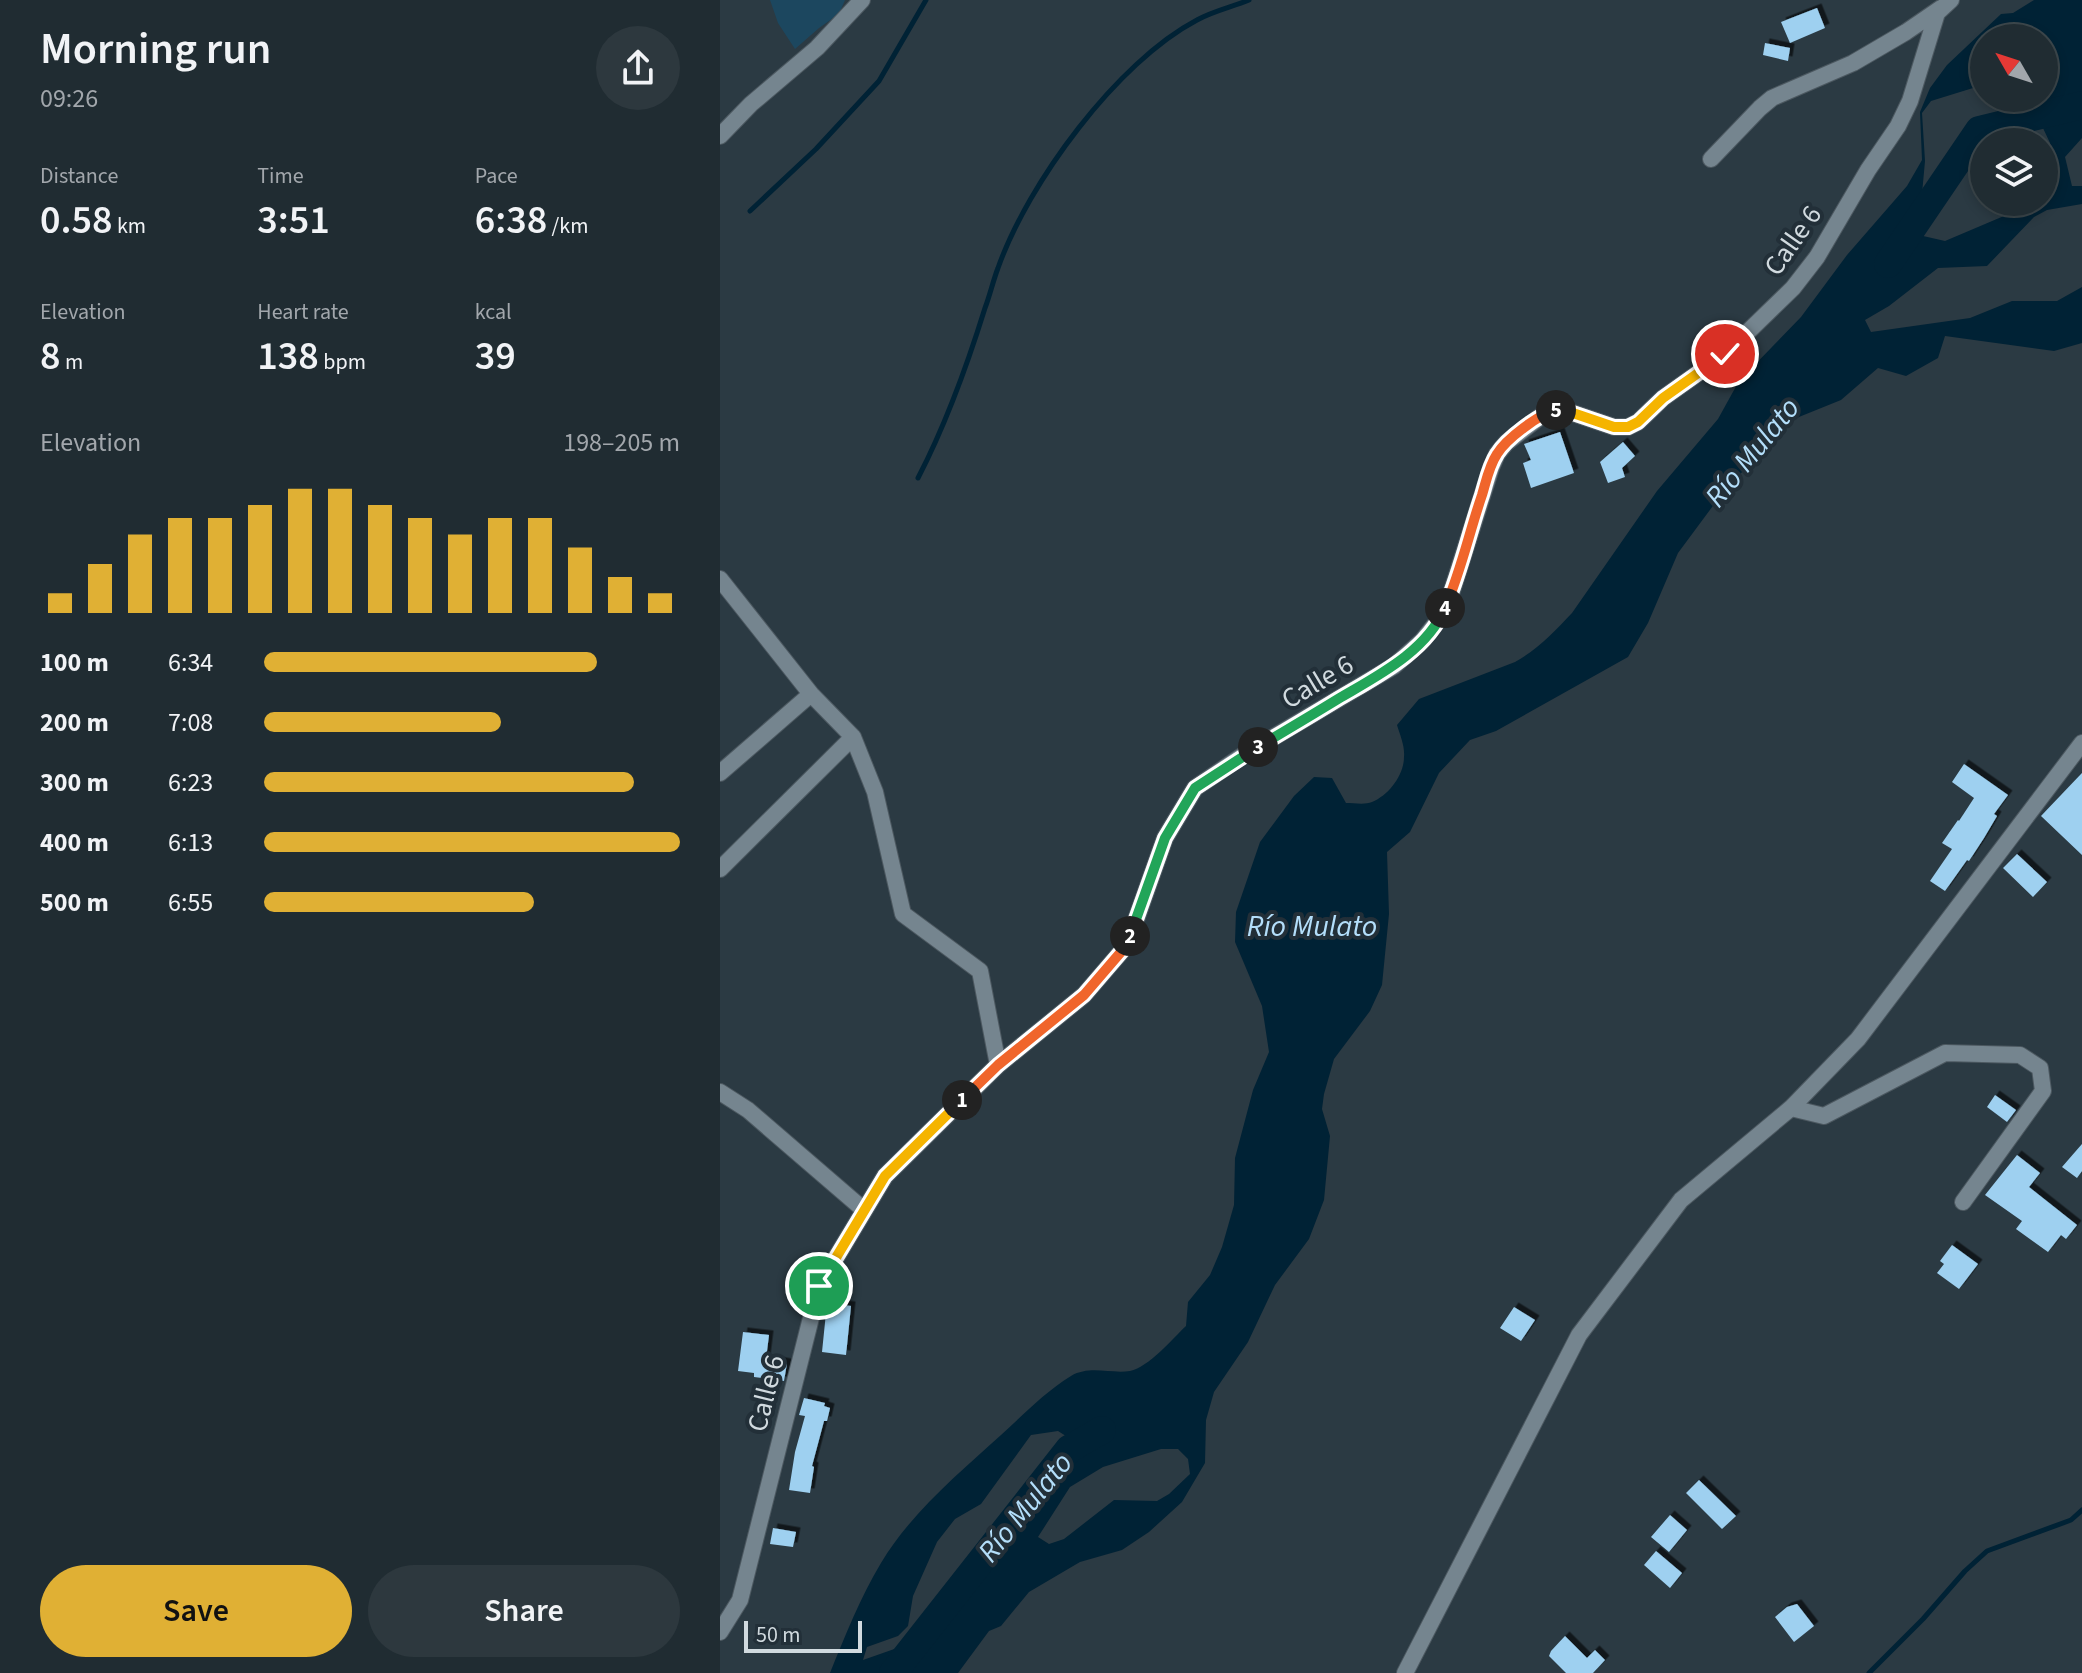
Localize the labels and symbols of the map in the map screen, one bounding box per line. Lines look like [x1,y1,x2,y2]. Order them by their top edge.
north arrow [1970,24,2058,112]
street label: Calle 6 [1754,197,1832,284]
pin [1691,320,1759,388]
water label: Río Mulato [1695,388,1810,516]
pin: 5 [1536,390,1576,430]
pin: 4 [1425,588,1465,628]
street label: Calle 6 [1274,645,1361,719]
pin: 3 [1238,727,1278,767]
water label: Río Mulato [1247,905,1377,948]
pin: 2 [1110,916,1150,956]
pin: 1 [942,1080,982,1120]
pin [785,1252,853,1320]
street label: Calle 6 [737,1351,795,1436]
water label: Río Mulato [968,1443,1083,1571]
scale bar [744,1617,862,1653]

